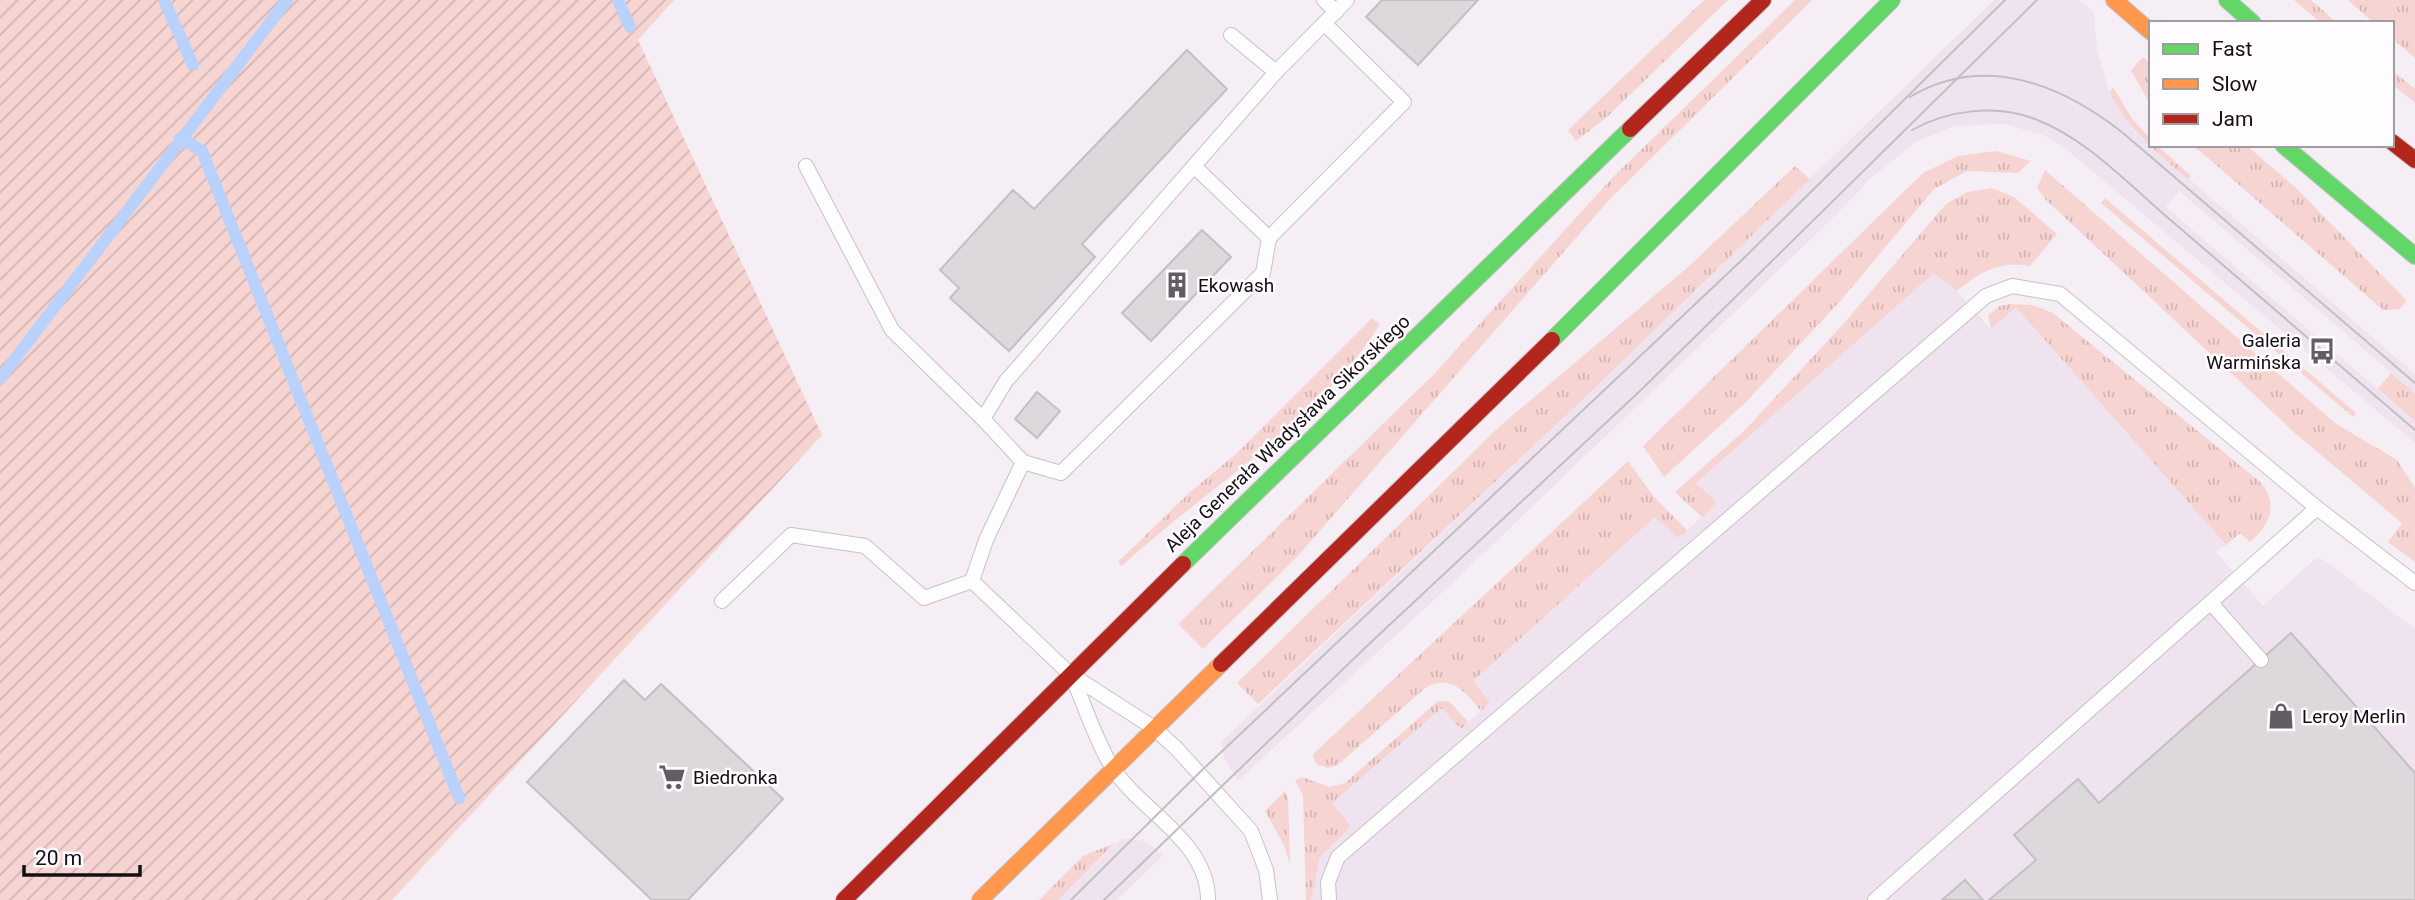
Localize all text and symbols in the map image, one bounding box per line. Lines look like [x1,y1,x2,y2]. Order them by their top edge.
legend [2149,21,2394,147]
text: Fast [2212,37,2253,61]
text: Slow [2212,72,2258,96]
text: Jam [2212,107,2253,131]
building icon: Ekowash [1162,270,1192,300]
place label: Ekowash [1198,274,1274,297]
street label: Aleja Generała Władysława Sikorskiego [1160,310,1415,557]
place label: Galeria Warmińska [2206,329,2301,374]
bus stop icon: Galeria Warmińska [2307,336,2337,366]
shop icon: Leroy Merlin [2266,701,2296,731]
place label: Leroy Merlin [2302,705,2406,728]
supermarket icon: Biedronka [657,762,687,792]
place label: Biedronka [693,766,778,789]
scale bar [24,834,140,878]
text: 20 m [35,846,82,870]

